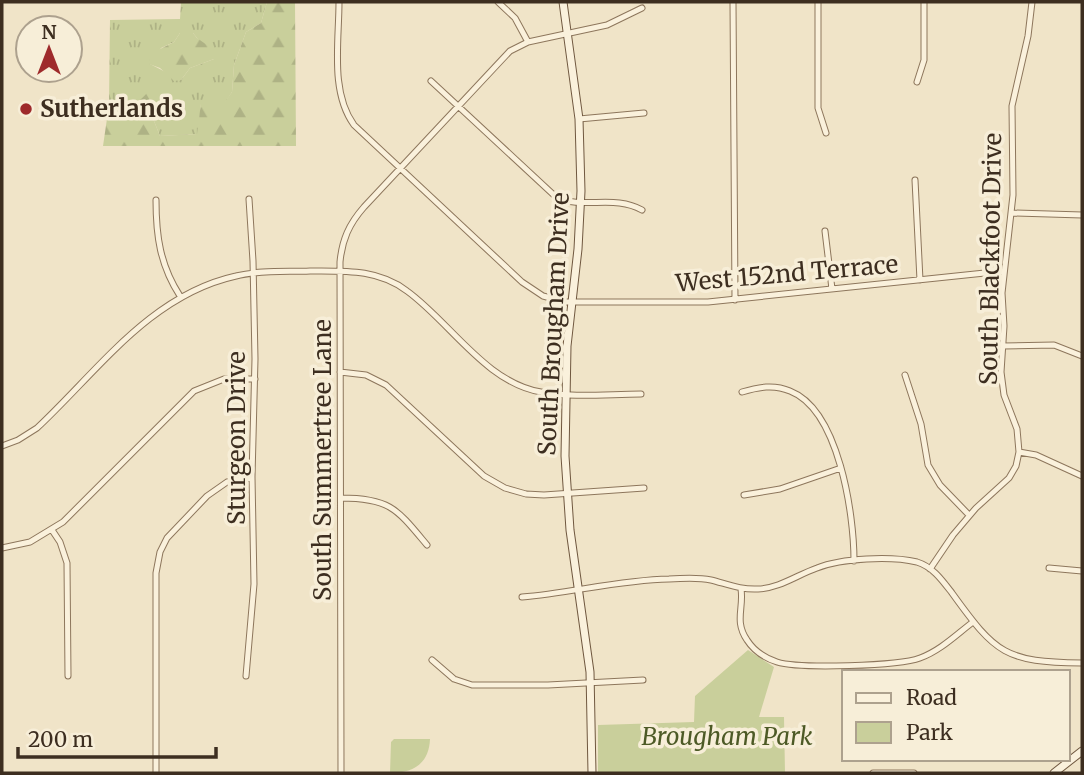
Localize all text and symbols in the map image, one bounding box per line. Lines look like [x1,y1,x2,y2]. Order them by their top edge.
north arrow [14,14,84,84]
text: N [41,20,57,44]
place label: Sutherlands [40,93,183,124]
marker: Sutherlands [18,101,34,117]
street label: South Blackfoot Drive [973,133,1008,385]
street label: South Brougham Drive [531,192,576,456]
street label: West 152nd Terrace [674,248,899,299]
street label: South Summertree Lane [307,319,338,601]
street label: Sturgeon Drive [221,351,252,525]
legend [842,670,1070,761]
text: Road [906,684,957,711]
scale bar [18,716,215,760]
text: Park [906,719,953,746]
park label: Brougham Park [641,721,813,752]
text: 200 m [28,726,93,753]

